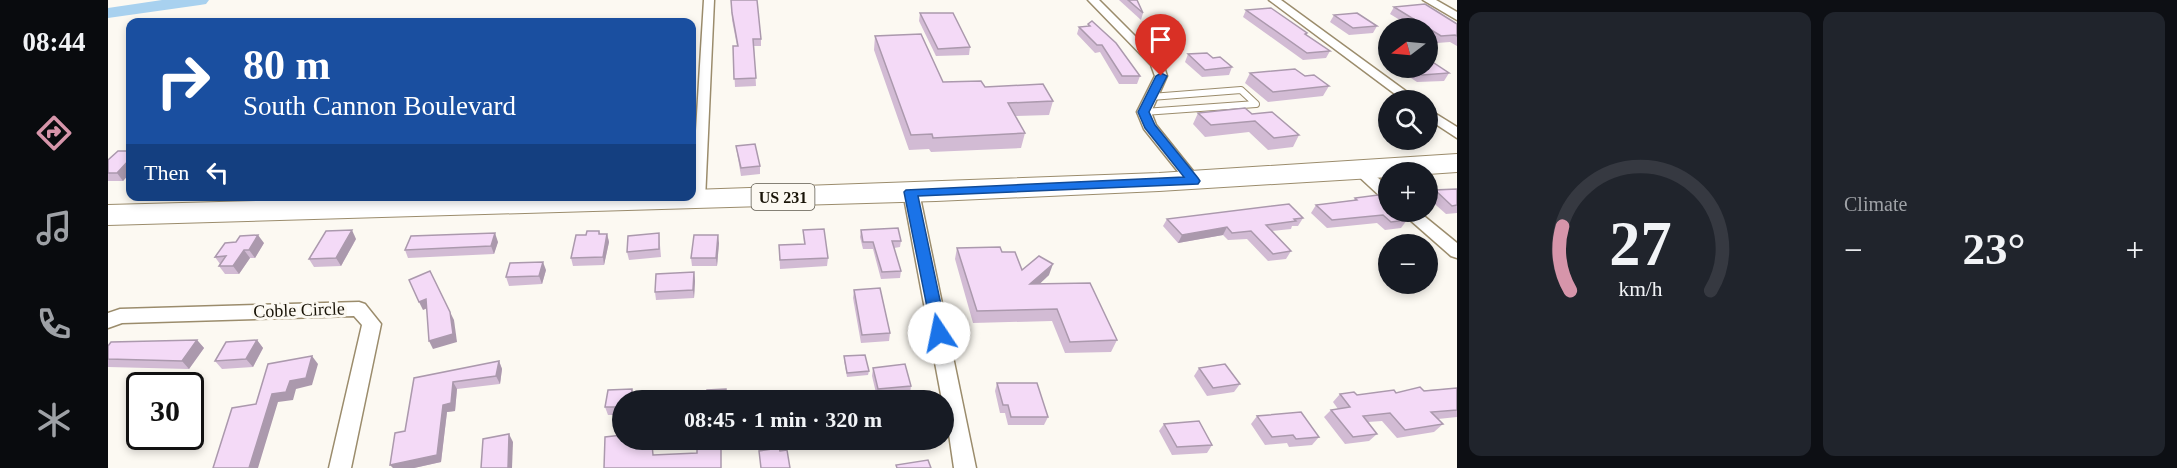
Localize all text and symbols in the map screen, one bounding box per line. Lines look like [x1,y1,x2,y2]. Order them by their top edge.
pin [1135,14,1186,76]
north arrow [1378,18,1438,78]
map controls [1378,18,1438,294]
icon: arrive [1144,23,1177,56]
text: 08:44 [23,27,86,57]
icon: right [144,42,222,120]
text: 80 m [243,42,331,88]
button: search [1378,90,1438,150]
text: South Cannon Boulevard [243,91,516,121]
icon: directions [33,112,75,154]
icon: left [201,156,234,189]
text: Then [144,160,189,185]
button: + [1378,162,1438,222]
road number: US 231 [752,184,814,210]
text: Climate [1844,193,1907,215]
icon: music [33,207,75,249]
text: 27 [1609,209,1671,278]
text: 23° [1963,224,2026,274]
text: − [1844,232,1863,268]
text: + [2125,232,2144,268]
button: − [1378,234,1438,294]
text: km/h [1618,277,1662,301]
street label: Coble Circle [253,298,345,322]
position arrow [907,301,971,365]
icon: phone [33,303,75,345]
speed limit sign: 30 [126,372,204,450]
icon: climate [33,399,75,441]
text: 08:45 · 1 min · 320 m [684,407,882,432]

